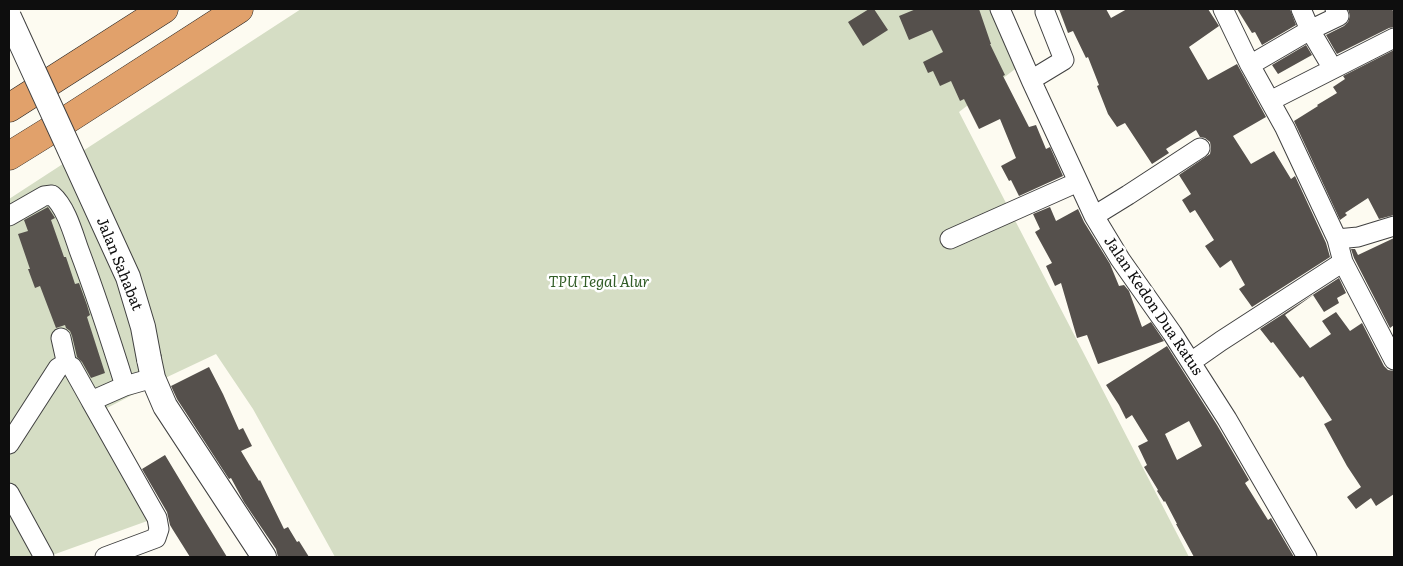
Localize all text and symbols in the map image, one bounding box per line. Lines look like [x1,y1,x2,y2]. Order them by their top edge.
street label: Jalan Sahabat [92,215,146,313]
street label: Jalan Kedon Dua Ratus [1100,233,1206,379]
park label: TPU Tegal Alur [548,274,650,292]

